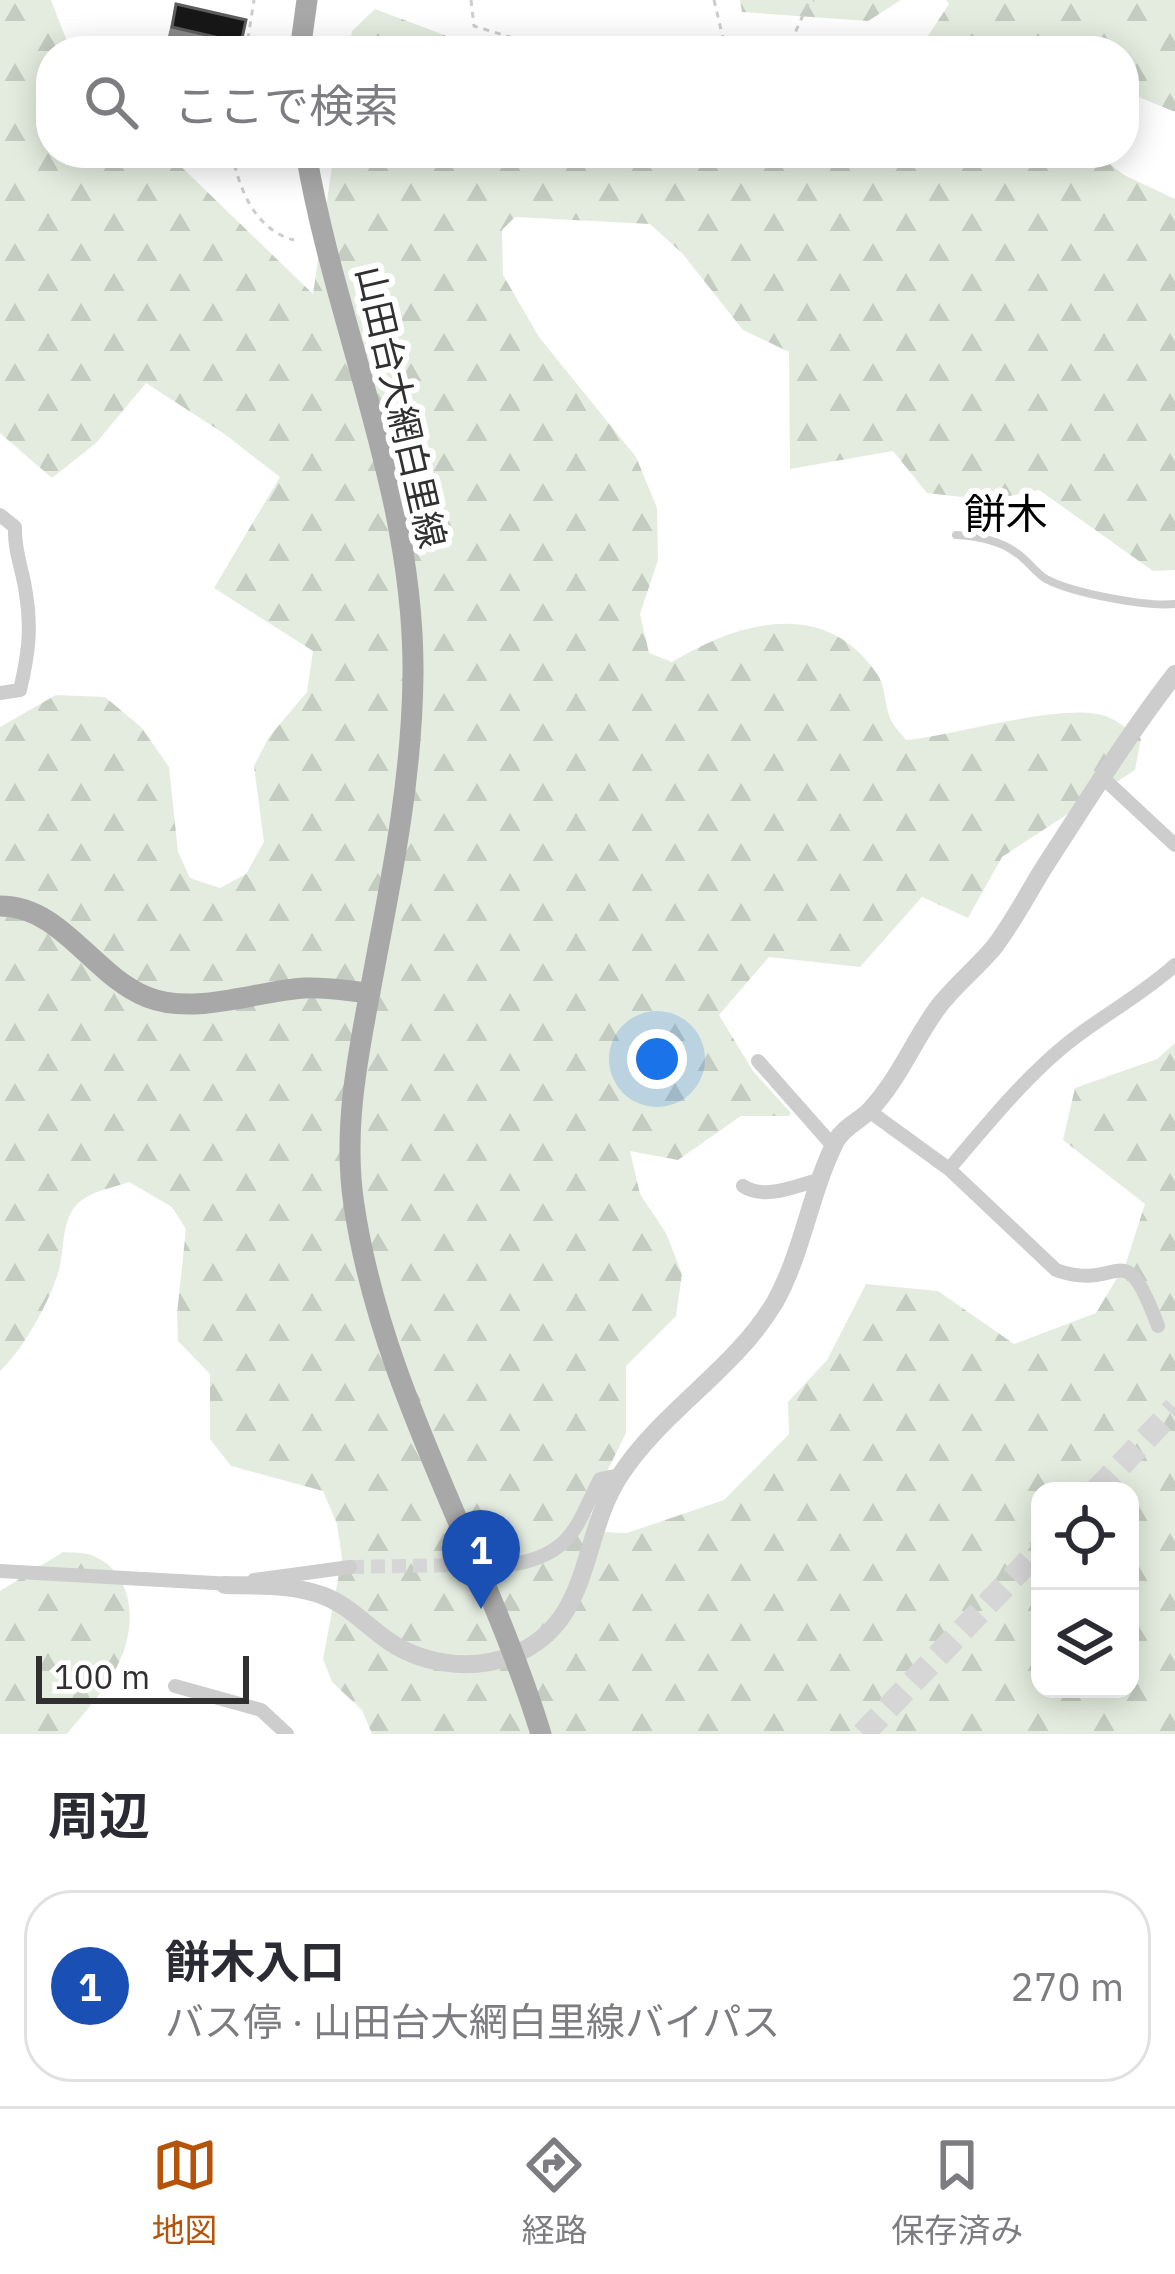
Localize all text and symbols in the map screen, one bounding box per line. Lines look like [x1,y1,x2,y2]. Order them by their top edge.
search box [36,36,1139,168]
icon: search [78,69,144,135]
text: ここで検索 [174,76,399,134]
street label: 山田台大網白里線 [346,261,457,552]
district label: 餅木 [964,486,1048,541]
your location [627,1029,687,1089]
map controls [1031,1482,1139,1698]
button: locate [1031,1482,1139,1590]
pin: 1 [442,1510,520,1609]
button: layers [1031,1590,1139,1698]
scale bar [36,1650,249,1703]
text: 100 m [54,1655,150,1698]
text: 周辺 [48,1782,150,1848]
text: 餅木入口 [165,1932,345,1990]
text: 1 [78,1961,102,2012]
text: 270 m [1011,1961,1124,2012]
text: バス停 · 山田台大網白里線バイパス [165,1996,780,2047]
tab: 地図 [152,2132,218,2252]
tab: 経路 [521,2132,587,2252]
tab: 保存済み [891,2132,1023,2252]

